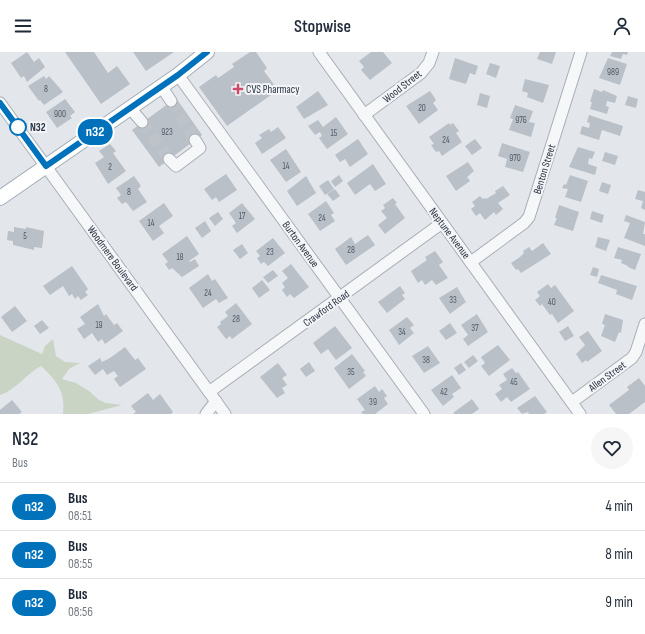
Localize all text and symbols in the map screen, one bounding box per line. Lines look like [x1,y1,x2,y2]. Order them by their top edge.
icon: menu [12,15,34,37]
icon: person [611,15,633,37]
text: Stopwise [294,16,351,37]
street label: Wood Street [380,67,425,106]
house number: 989 [607,67,619,78]
place label: CVS Pharmacy [246,83,300,96]
house number: 8 [44,84,48,95]
marker: CVS Pharmacy [233,84,243,94]
house number: 20 [418,103,426,114]
house number: 900 [54,109,66,120]
house number: 976 [515,115,527,126]
marker: N32 [9,118,27,136]
line badge: n32 [72,119,118,145]
place label: N32 [30,121,46,134]
text: n32 [86,123,104,140]
house number: 923 [161,127,173,138]
house number: 15 [331,128,338,139]
house number: 24 [442,135,450,146]
street label: Benton Street [531,142,558,196]
house number: 970 [509,153,521,164]
house number: 14 [283,161,290,172]
house number: 2 [108,162,112,173]
house number: 8 [127,187,131,198]
street label: Neptune Avenue [426,205,473,261]
house number: 17 [239,211,246,222]
house number: 24 [318,213,326,224]
house number: 14 [148,218,155,229]
street label: Burton Avenue [279,219,322,270]
street label: Woodmere Boulevard [85,223,141,294]
house number: 5 [23,231,27,242]
house number: 28 [347,245,355,256]
house number: 23 [266,247,274,258]
house number: 18 [176,252,184,263]
street label: Crawford Road [301,287,352,329]
house number: 24 [204,288,212,299]
house number: 33 [449,295,457,306]
house number: 40 [548,297,556,308]
house number: 28 [232,314,240,325]
house number: 19 [95,320,103,331]
house number: 37 [471,323,479,334]
house number: 34 [398,327,406,338]
house number: 38 [422,355,430,366]
street label: Allen Street [585,358,629,395]
house number: 35 [347,367,355,378]
house number: 45 [510,377,518,388]
house number: 42 [440,387,448,398]
house number: 39 [369,397,377,408]
button: heart [591,427,633,469]
text: N32 [12,428,38,451]
text: Bus [12,455,28,471]
text: Bus [68,489,87,508]
text: 4 min [606,497,633,516]
text: n32 [25,498,43,515]
text: 08:51 [68,508,92,524]
text: Bus [68,537,87,556]
text: 8 min [605,545,633,564]
text: n32 [25,546,43,563]
text: 08:55 [68,556,92,572]
text: Bus [68,585,87,604]
text: 9 min [605,593,633,612]
text: n32 [25,594,43,611]
text: 08:56 [68,604,93,620]

